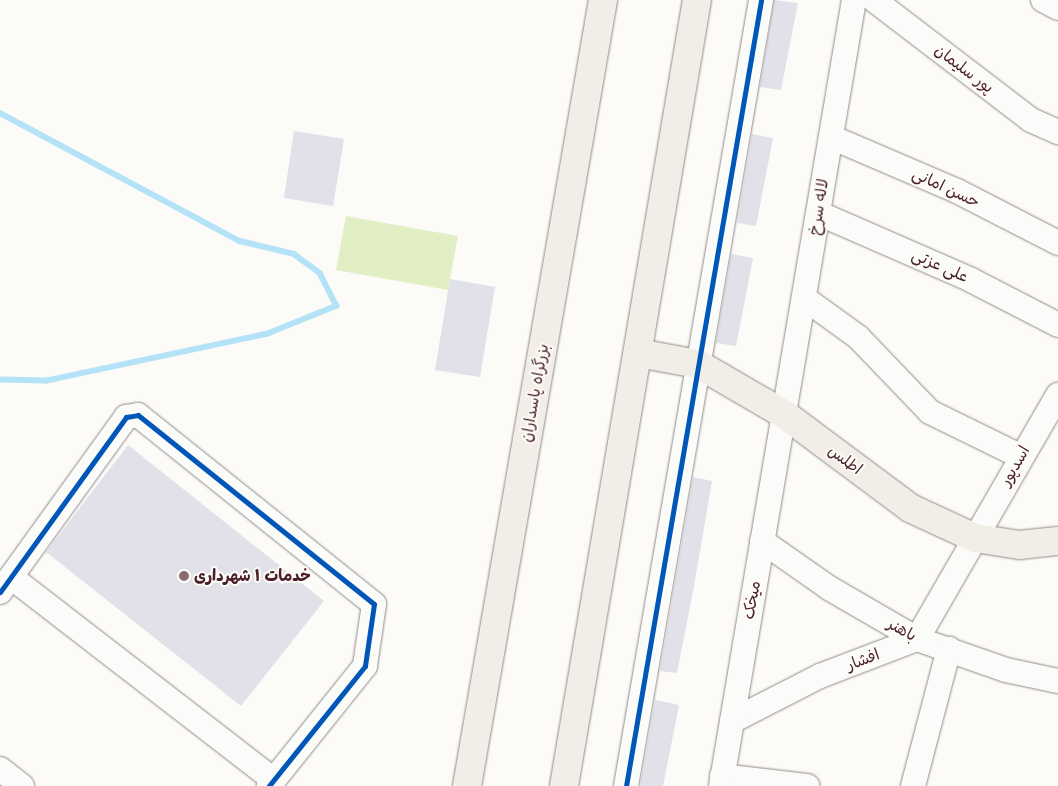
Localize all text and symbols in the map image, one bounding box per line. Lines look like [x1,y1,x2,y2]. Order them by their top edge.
street label: پور سلیمان [931,41,997,97]
street label: حسن امانی [909,164,983,212]
street label: لاله سرخ [805,177,833,237]
street label: علی عزتی [909,245,971,287]
street label: بزرگراه پاسداران [517,342,553,444]
street label: اطلس [824,441,866,479]
street label: اسدپور [996,442,1034,490]
place label: خدمات ۱ شهرداری [194,566,311,586]
marker: خدمات ۱ شهرداری [178,570,190,582]
street label: میخک [739,579,765,621]
street label: باهنر [884,614,920,646]
street label: افشار [844,645,882,675]

